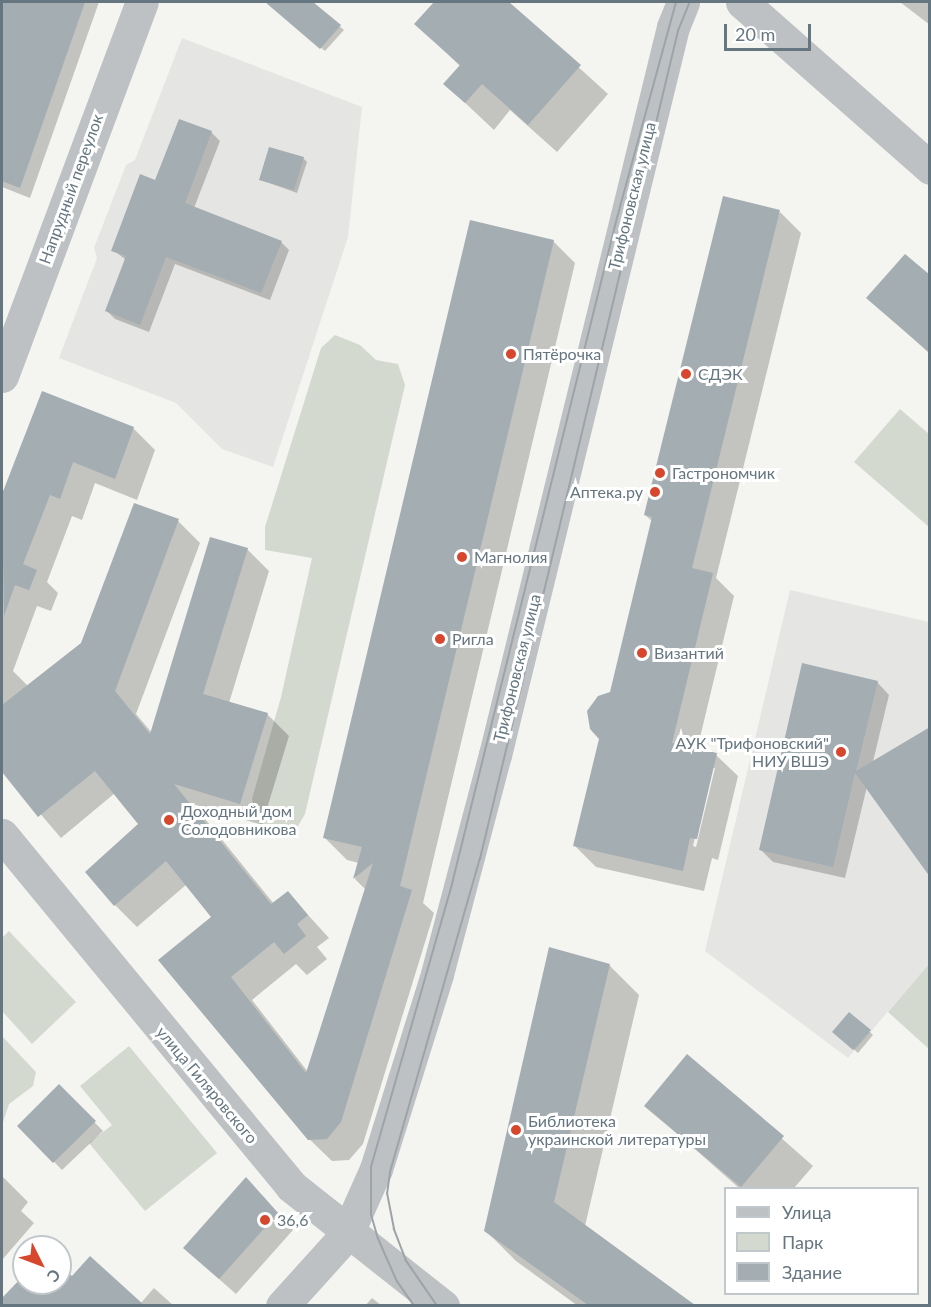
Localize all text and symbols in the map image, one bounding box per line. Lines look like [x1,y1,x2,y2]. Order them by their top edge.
scale bar [727,12,814,50]
text: 20 m [735,23,775,45]
street label: Напрудный переулок [35,112,107,266]
street label: Трифоновская улица [604,120,660,272]
place label: Пятёрочка [523,344,601,364]
marker: Пятёрочка [504,347,518,361]
place label: СДЭК [698,364,743,384]
marker: СДЭК [679,367,693,381]
place label: Гастрономчик [672,463,775,483]
marker: Гастрономчик [653,466,667,480]
place label: Аптека.ру [570,482,643,502]
marker: Аптека.ру [648,485,662,499]
place label: Магнолия [474,547,547,567]
marker: Магнолия [455,550,469,564]
street label: Трифоновская улица [489,592,545,744]
place label: Ригла [452,629,494,649]
marker: Ригла [433,632,447,646]
place label: Византий [654,643,724,663]
marker: Византий [635,646,649,660]
place label: АУК "Трифоновский" НИУ ВШЭ [675,733,829,771]
marker: АУК "Трифоновский" НИУ ВШЭ [834,745,848,759]
place label: Доходный дом Солодовникова [181,801,296,839]
marker: Доходный дом Солодовникова [162,813,176,827]
street label: улица Гиляровского [152,1023,262,1147]
place label: Библиотека украинской литературы [528,1111,706,1149]
marker: Библиотека украинской литературы [509,1123,523,1137]
legend [724,1187,919,1295]
text: Улица [782,1201,832,1223]
place label: 36,6 [277,1210,308,1230]
marker: 36,6 [258,1213,272,1227]
text: Парк [782,1231,823,1253]
north arrow [12,1235,72,1295]
text: Здание [782,1261,842,1283]
text: С [44,1266,65,1286]

